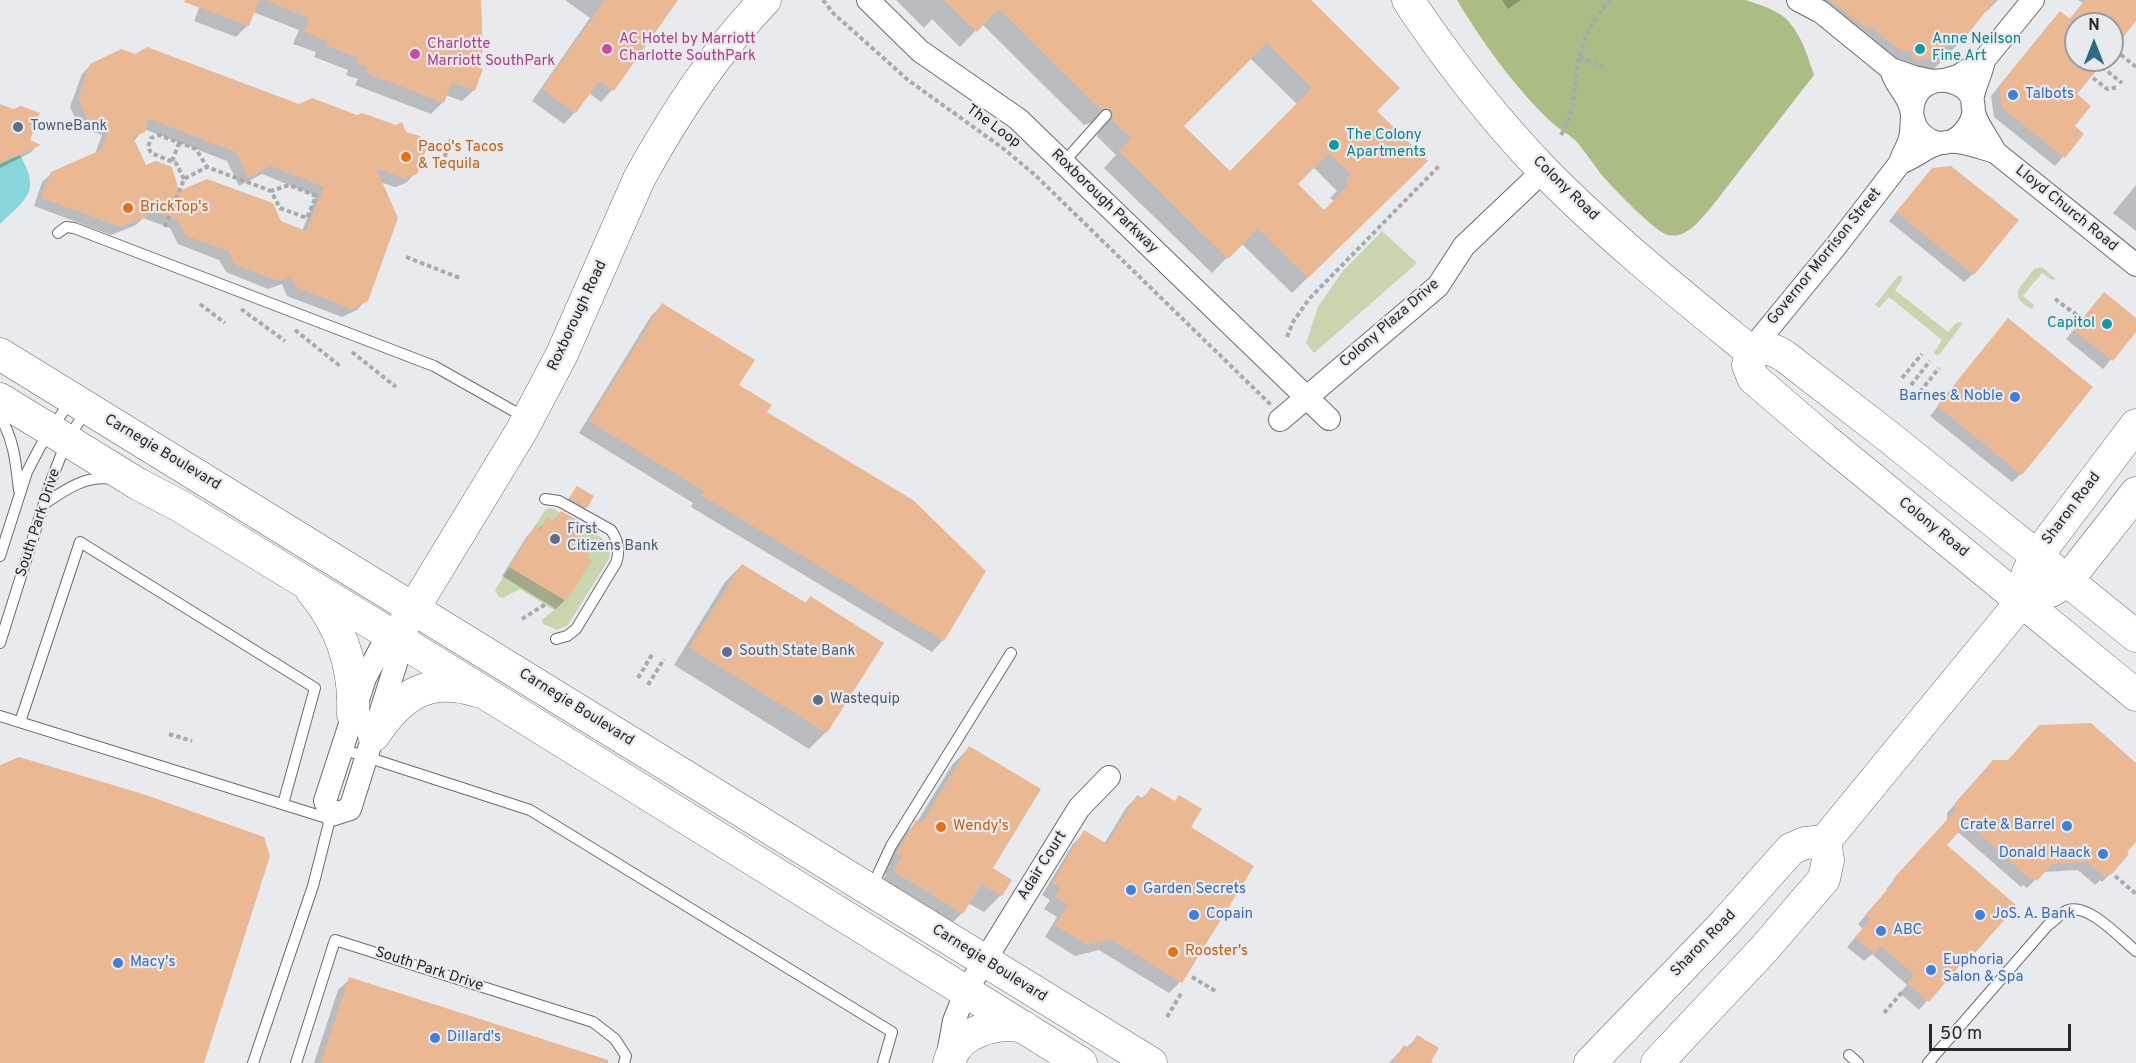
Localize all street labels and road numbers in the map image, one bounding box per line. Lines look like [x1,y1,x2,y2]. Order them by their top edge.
street label: The Loop [962,101,1024,153]
street label: Roxborough Parkway [1047,146,1161,258]
street label: Colony Road [1528,153,1602,225]
street label: Lloyd Church Road [2011,162,2121,256]
street label: Governor Morrison Street [1764,185,1886,329]
street label: Roxborough Road [545,258,611,374]
street label: Colony Plaza Drive [1337,276,1443,372]
street label: Carnegie Boulevard [101,411,223,495]
street label: South Park Drive [13,467,65,579]
street label: Sharon Road [2039,469,2105,549]
street label: Colony Road [1894,494,1972,562]
street label: Carnegie Boulevard [515,665,637,751]
street label: Adair Court [1015,828,1071,904]
street label: Sharon Road [1668,907,1740,981]
street label: Carnegie Boulevard [928,921,1050,1007]
street label: South Park Drive [373,944,485,996]

